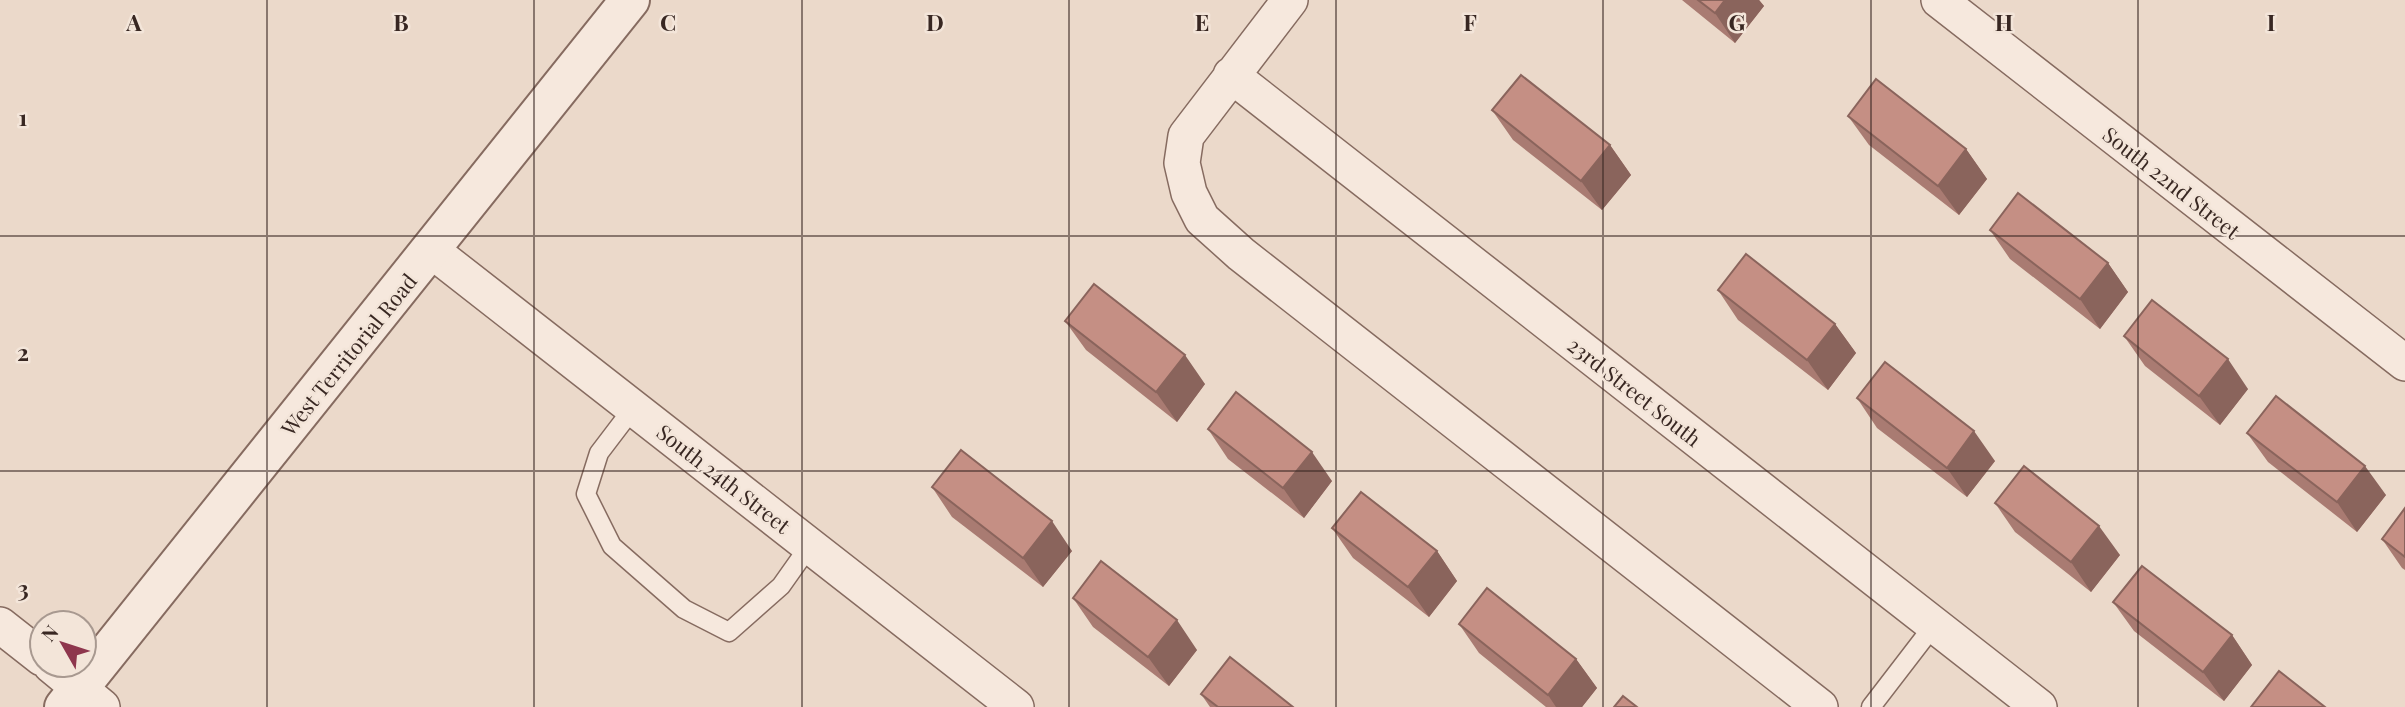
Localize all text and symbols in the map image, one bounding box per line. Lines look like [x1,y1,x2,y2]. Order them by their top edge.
text: A [125,6,142,37]
text: B [393,6,409,37]
text: C [660,6,676,37]
text: D [926,6,944,37]
text: E [1195,6,1209,37]
text: F [1463,6,1477,37]
text: G [1729,6,1746,37]
text: H [1995,6,2013,37]
text: I [2267,6,2275,37]
text: 1 [19,101,28,132]
street label: South 22nd Street [2098,120,2247,245]
street label: West Territorial Road [273,267,422,442]
street label: 23rd Street South [1563,330,1708,452]
text: 2 [17,336,29,367]
street label: South 24th Street [652,417,797,539]
text: 3 [17,572,29,603]
north arrow [28,609,98,679]
text: N [35,619,64,646]

